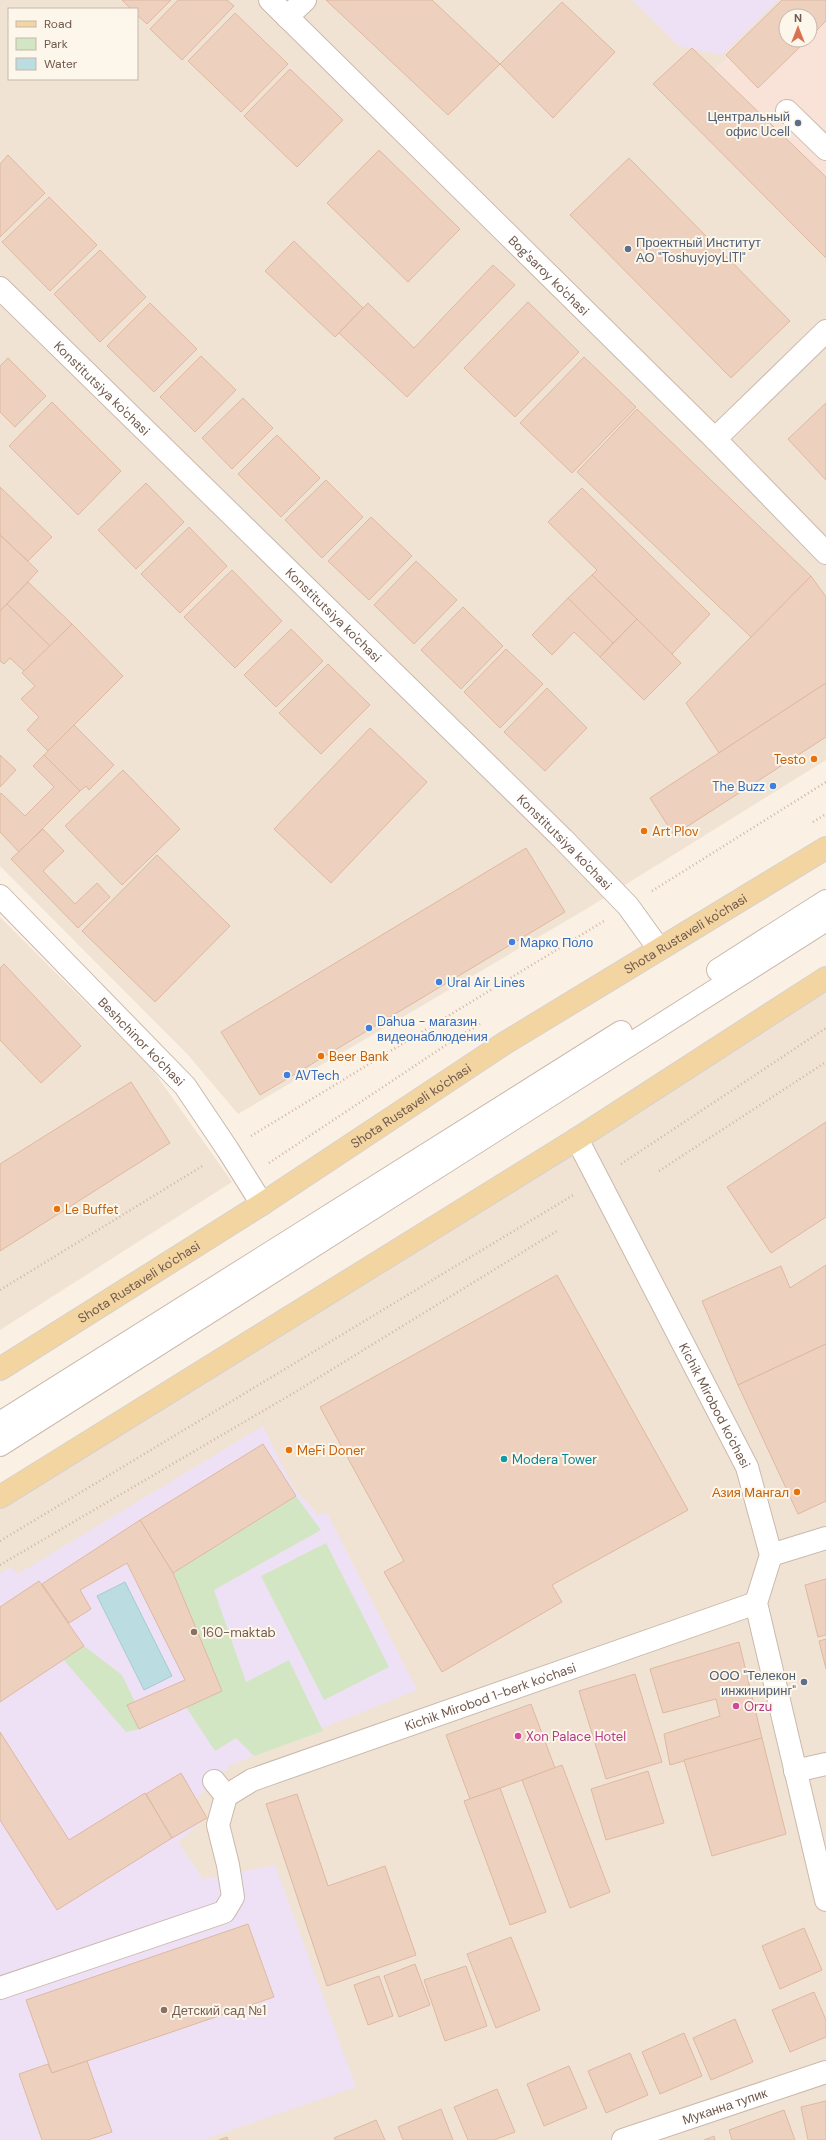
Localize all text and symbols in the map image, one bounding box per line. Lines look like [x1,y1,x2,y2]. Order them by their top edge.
legend [8,8,138,80]
north arrow [778,8,818,48]
text: N [794,11,802,25]
text: Road [44,16,72,32]
text: Park [44,36,68,52]
text: Water [44,56,78,72]
place label: Центральный офис Ucell [707,108,790,140]
marker: Центральный офис Ucell [793,118,803,128]
street label: Bog'saroy ko'chasi [505,232,593,319]
place label: Проектный Институт АО "ToshuyjoyLITI" [636,234,761,266]
marker: Проектный Институт АО "ToshuyjoyLITI" [623,244,633,254]
street label: Konstitutsiya ko'chasi [51,337,154,439]
street label: Konstitutsiya ko'chasi [282,564,385,665]
place label: Testo [774,751,806,768]
marker: Testo [809,754,819,764]
place label: The Buzz [712,778,765,795]
marker: The Buzz [768,781,778,791]
street label: Konstitutsiya ko'chasi [514,790,616,893]
place label: Art Plov [652,823,699,840]
marker: Art Plov [639,826,649,836]
street label: Shota Rustaveli ko'chasi [620,890,750,977]
place label: Марко Поло [520,934,593,951]
marker: Марко Поло [507,937,517,947]
place label: Ural Air Lines [447,974,525,991]
marker: Ural Air Lines [434,977,444,987]
street label: Beshchinor ko'chasi [95,994,189,1089]
place label: Dahua - магазин видеонаблюдения [377,1013,488,1045]
marker: Dahua - магазин видеонаблюдения [364,1023,374,1033]
place label: Beer Bank [329,1048,389,1065]
marker: Beer Bank [316,1051,326,1061]
street label: Shota Rustaveli ko'chasi [347,1059,474,1152]
place label: AVTech [295,1067,340,1084]
marker: AVTech [282,1070,292,1080]
place label: Le Buffet [65,1201,119,1218]
marker: Le Buffet [52,1204,62,1214]
street label: Shota Rustaveli ko'chasi [74,1237,203,1326]
street label: Kichik Mirobod ko'chasi [676,1340,755,1471]
place label: MeFi Doner [297,1442,365,1459]
marker: MeFi Doner [284,1445,294,1455]
place label: Modera Tower [512,1451,597,1468]
marker: Modera Tower [499,1454,509,1464]
place label: Азия Мангал [712,1484,789,1501]
marker: Азия Мангал [792,1487,802,1497]
place label: 160-maktab [202,1624,276,1641]
marker: 160-maktab [189,1627,199,1637]
street label: Kichik Mirobod 1-berk ko'chasi [402,1658,578,1734]
place label: ООО "Телекон инжиниринг" [709,1667,796,1699]
marker: ООО "Телекон инжиниринг" [799,1677,809,1687]
place label: Orzu [744,1698,772,1715]
marker: Orzu [731,1701,741,1711]
place label: Xon Palace Hotel [526,1728,626,1745]
marker: Xon Palace Hotel [513,1731,523,1741]
place label: Детский сад №1 [172,2002,266,2019]
marker: Детский сад №1 [159,2005,169,2015]
street label: Муканна тупик [680,2084,769,2128]

